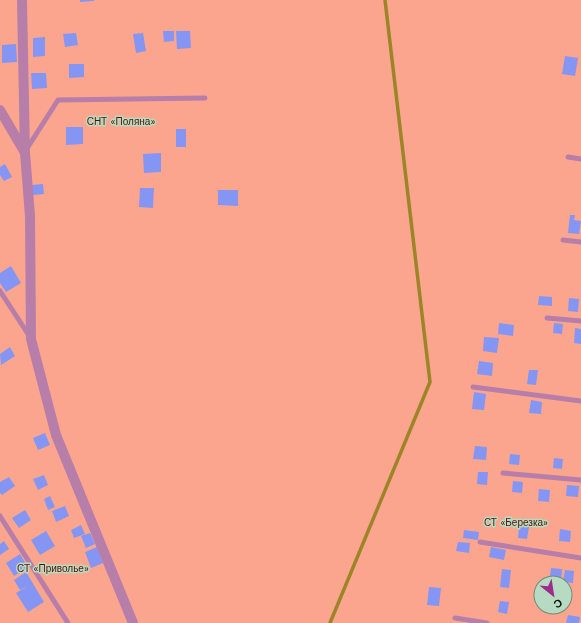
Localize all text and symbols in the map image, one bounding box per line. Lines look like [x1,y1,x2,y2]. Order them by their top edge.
park label: СНТ «Поляна» [87,116,155,127]
park label: СТ «Березка» [484,517,548,528]
park label: СТ «Приволье» [17,563,89,574]
north arrow [533,575,573,615]
text: С [551,596,564,611]

